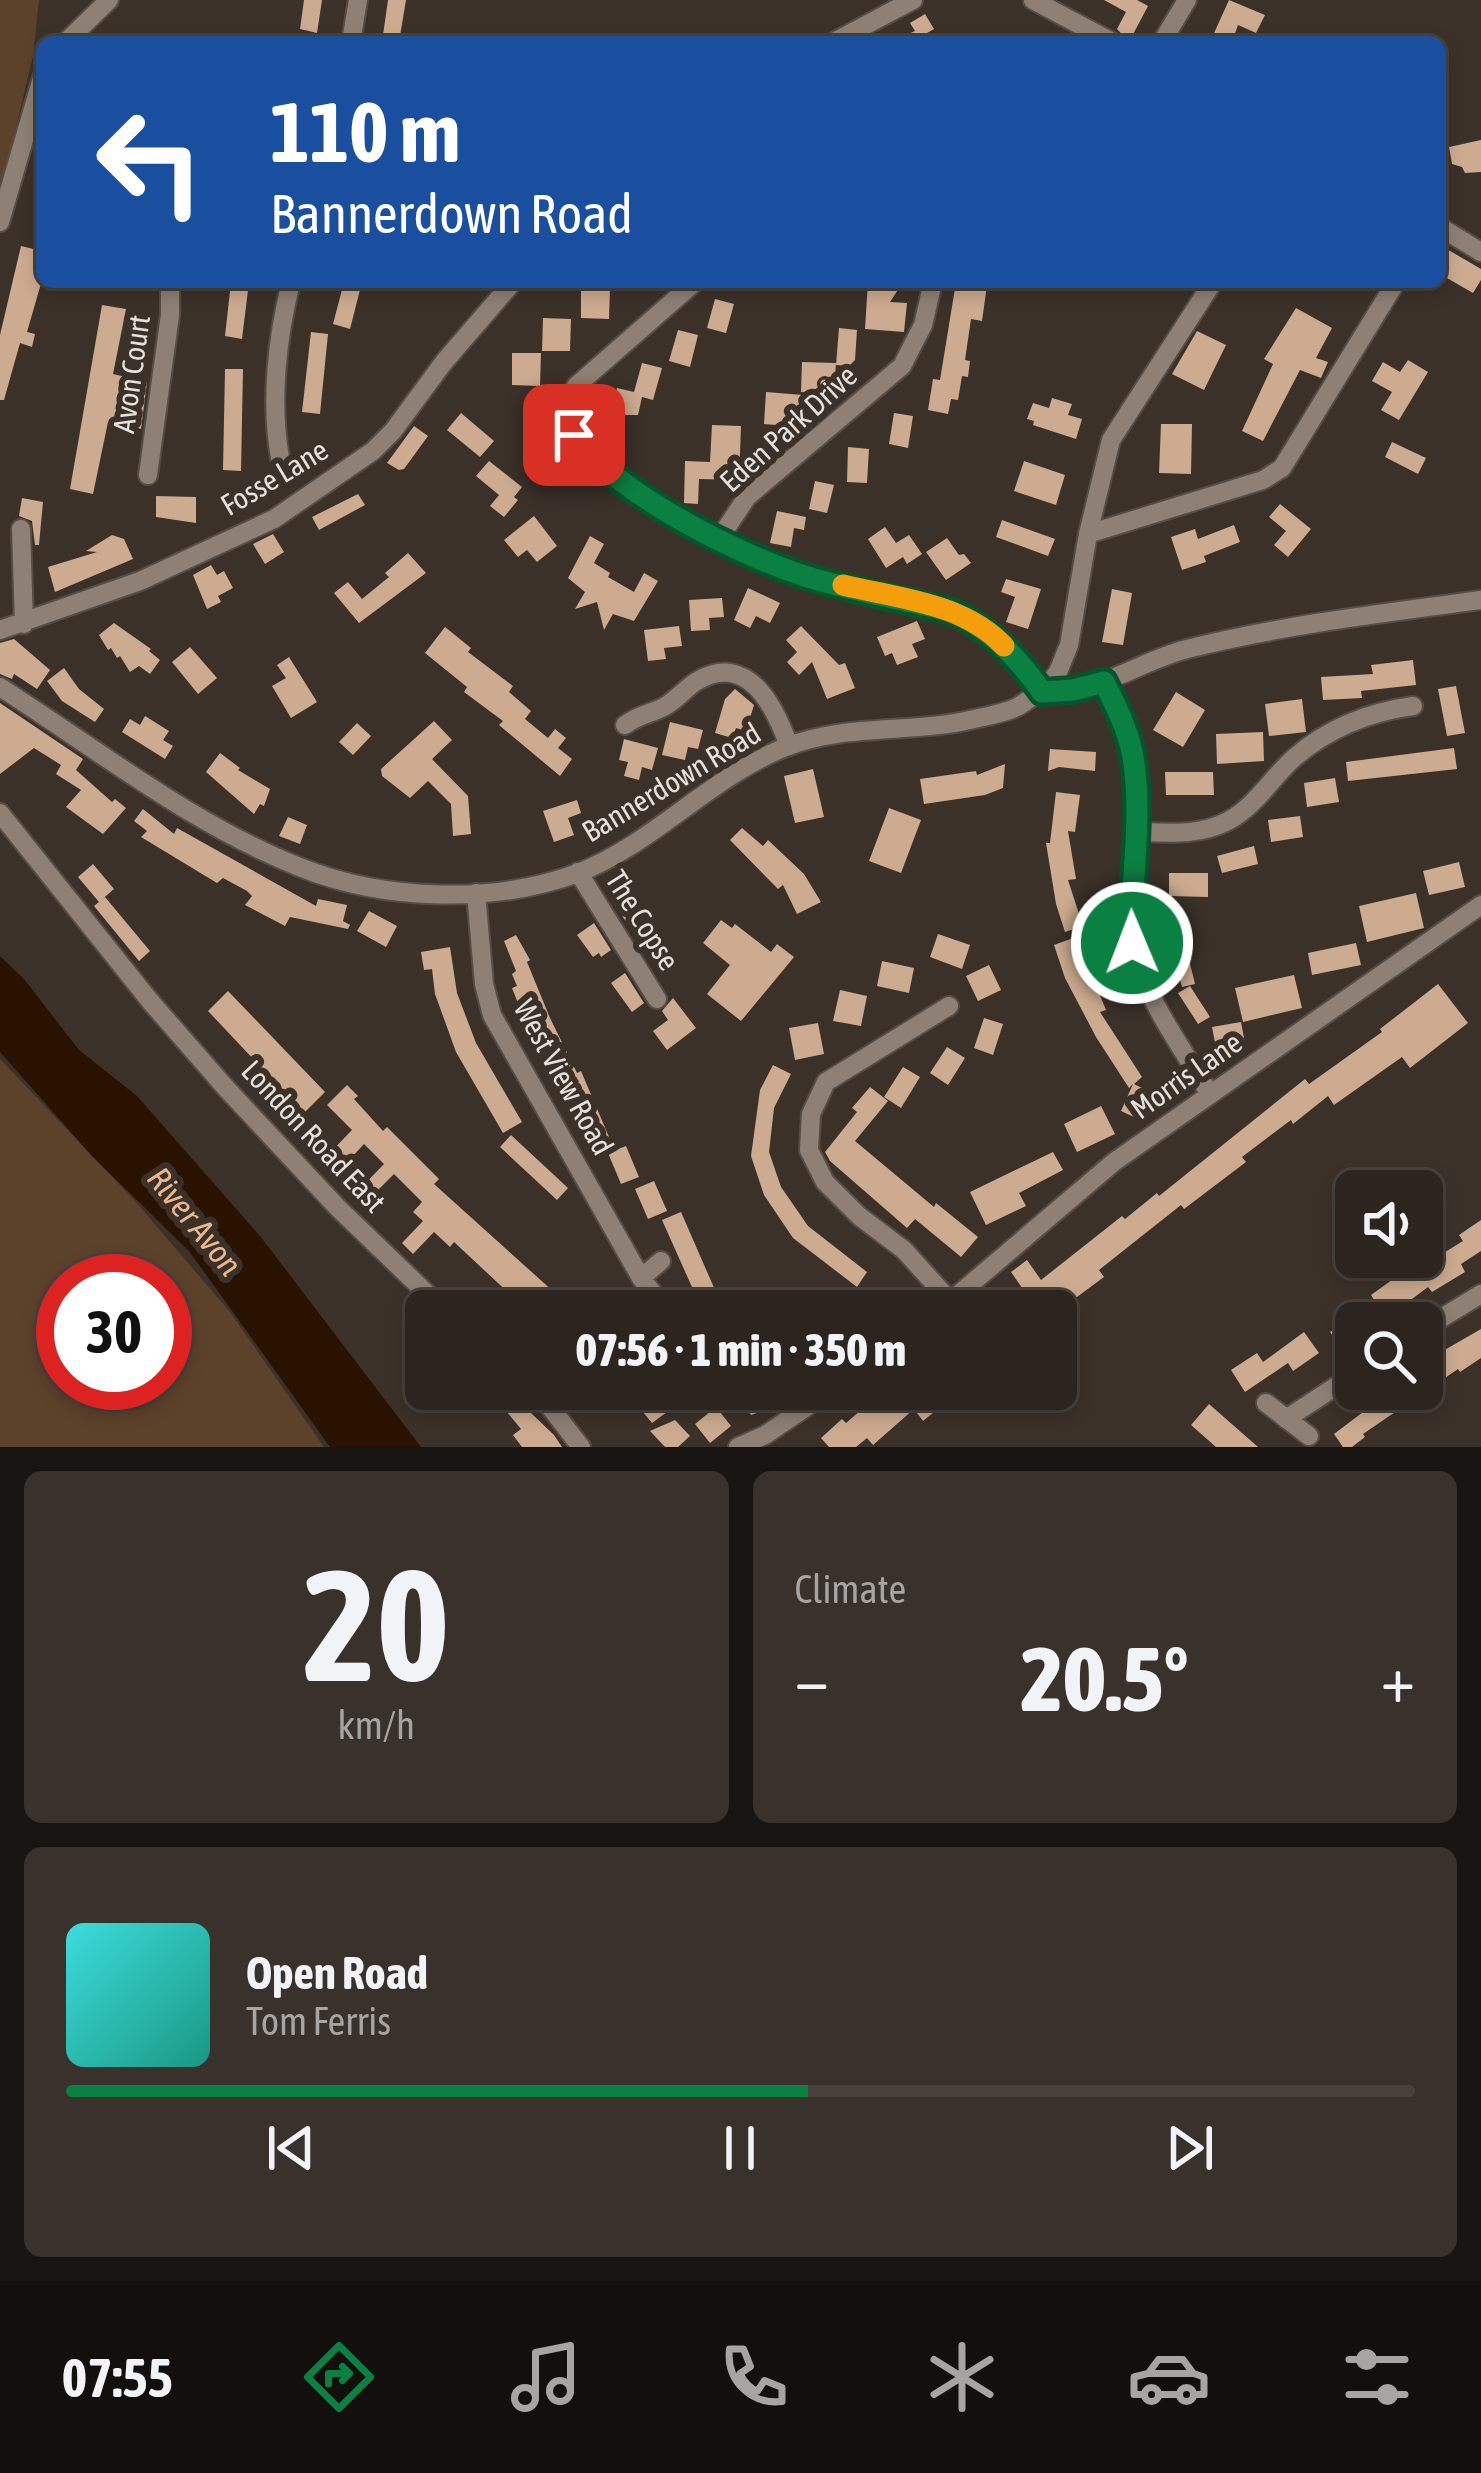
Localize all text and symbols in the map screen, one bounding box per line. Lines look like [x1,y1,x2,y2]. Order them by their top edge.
icon: left [72,84,228,240]
text: 110 m [270,84,460,180]
text: Bannerdown Road [270,183,633,244]
street label: Avon Court [106,313,156,435]
street label: Eden Park Drive [713,358,863,498]
pin [523,384,625,486]
icon: arrive [541,402,607,468]
street label: Fosse Lane [215,432,333,522]
street label: Bannerdown Road [576,716,766,848]
street label: The Copse [599,864,687,976]
position arrow [1069,880,1195,1006]
street label: West View Road [507,994,621,1160]
street label: Morris Lane [1124,1025,1248,1125]
street label: London Road East [235,1053,393,1219]
water label: River Avon [140,1159,250,1283]
map controls [1335,1170,1443,1410]
button: sound [1335,1170,1443,1278]
speed limit sign: 30 [36,1254,192,1410]
button: search [1335,1302,1443,1410]
text: 07:56 · 1 min · 350 m [576,1324,906,1376]
text: 20 [303,1535,450,1714]
text: Climate [795,1567,906,1611]
text: 20.5° [1021,1627,1189,1730]
text: − [795,1640,829,1716]
text: + [1381,1640,1415,1716]
text: km/h [338,1703,415,1747]
text: Open Road [246,1947,428,1999]
text: Tom Ferris [246,1999,391,2043]
icon: previous [258,2115,324,2181]
icon: pause [707,2115,773,2181]
icon: next [1157,2115,1223,2181]
icon: directions [297,2335,381,2419]
icon: music [504,2335,588,2419]
icon: phone [712,2335,796,2419]
icon: climate [920,2335,1004,2419]
icon: car [1127,2335,1211,2419]
icon: filters [1335,2335,1419,2419]
text: 07:55 [62,2347,173,2408]

